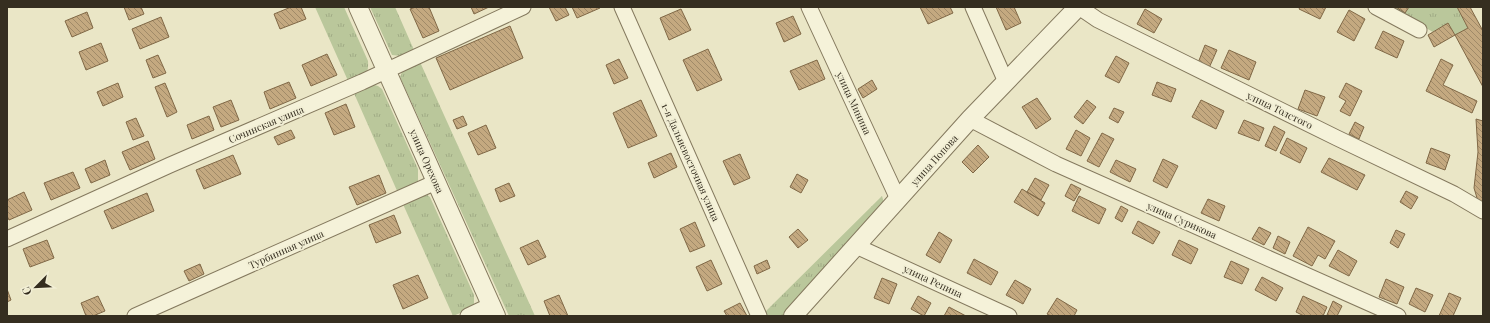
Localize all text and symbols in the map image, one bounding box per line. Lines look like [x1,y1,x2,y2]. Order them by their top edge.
street label: улица Минина [833,68,875,137]
street label: улица Толстого [1244,88,1316,132]
street label: 1-я Дальневосточная улица [659,101,723,223]
street label: Сочинская улица [226,102,306,146]
street label: улица Орехова [406,126,447,195]
street label: улица Попова [907,131,961,189]
street label: улица Сурикова [1144,198,1219,242]
street label: Турбинная улица [246,226,326,272]
street label: улица Репина [900,261,965,301]
north arrow [16,267,56,307]
text: С [18,284,35,298]

